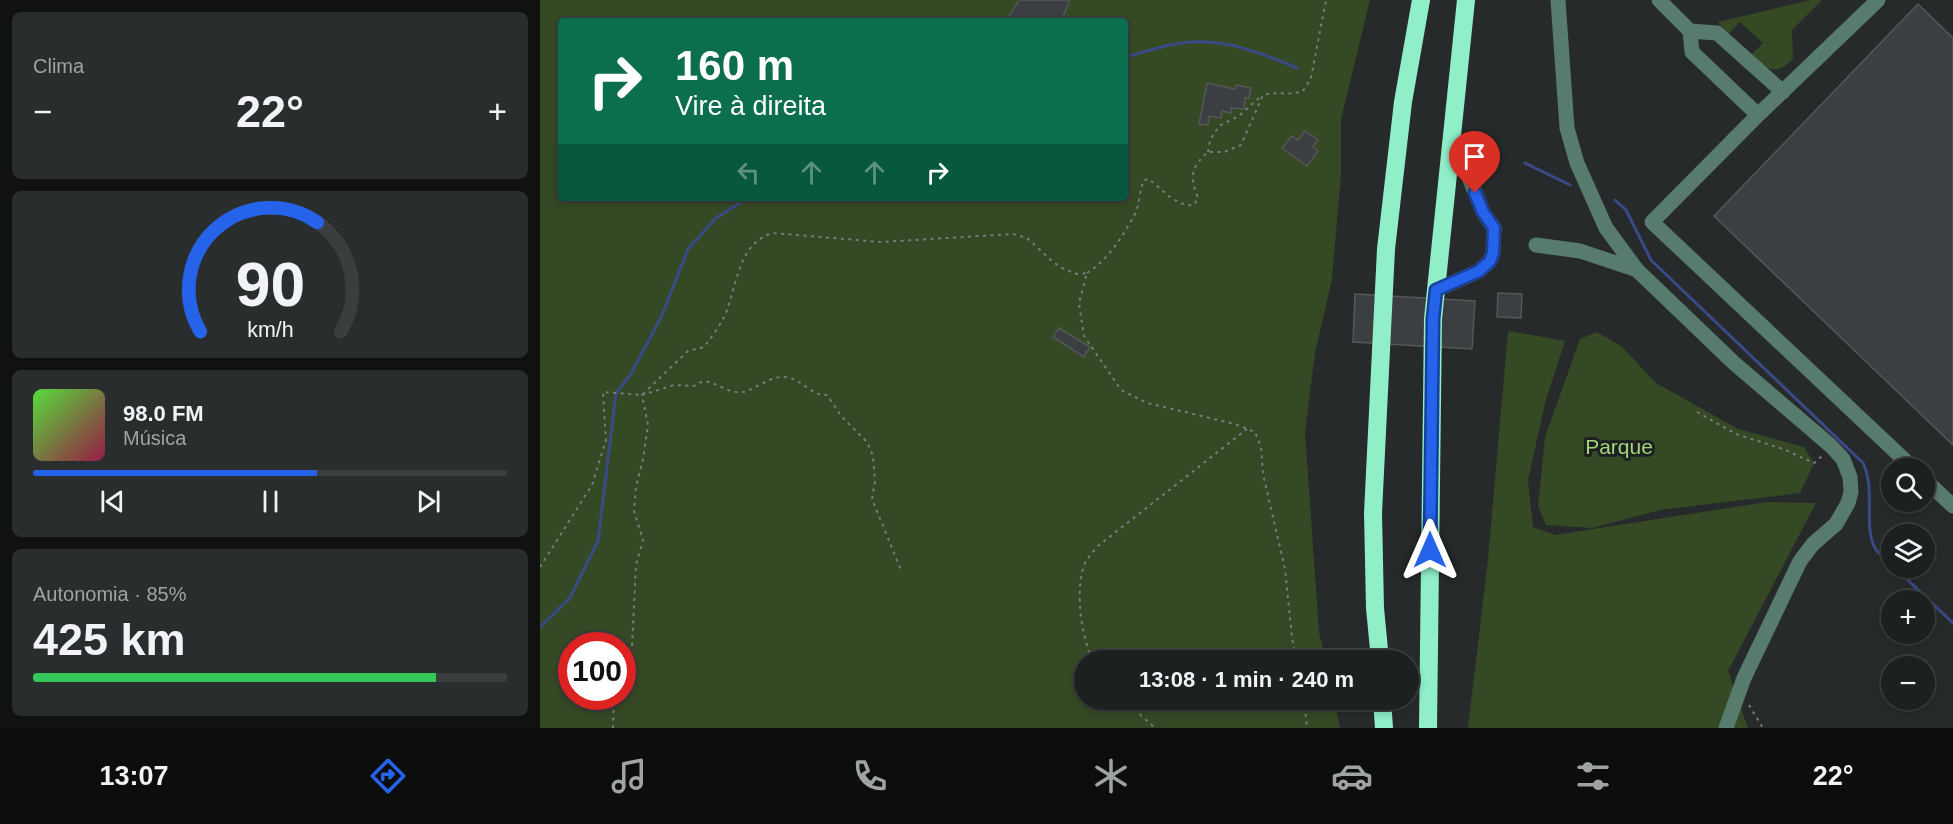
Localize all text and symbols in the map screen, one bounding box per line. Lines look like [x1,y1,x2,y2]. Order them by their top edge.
icon: right [576,42,654,120]
text: 160 m [675,42,794,89]
text: Clima [33,55,84,77]
text: 22° [236,86,304,137]
text: Vire à direita [675,91,826,121]
text: − [33,93,52,130]
text: + [488,93,507,130]
pin [1449,131,1500,193]
icon: arrive [1458,140,1491,173]
icon: left [732,156,765,189]
icon: ahead [795,156,828,189]
icon: ahead [858,156,891,189]
icon: right [921,156,954,189]
text: 90 [235,250,305,319]
text: km/h [247,318,293,342]
text: 98.0 FM [123,401,204,426]
text: Música [123,427,186,449]
park label: Parque [1585,435,1653,458]
map controls [1881,458,1935,710]
button: search [1881,458,1935,512]
icon: previous [96,485,129,518]
icon: pause [254,485,287,518]
icon: next [412,485,445,518]
position arrow [1398,518,1462,582]
button: layers [1881,524,1935,578]
text: Autonomia · 85% [33,583,186,605]
button: + [1881,590,1935,644]
text: 425 km [33,614,186,665]
speed limit sign: 100 [558,632,636,710]
button: − [1881,656,1935,710]
text: 13:08 · 1 min · 240 m [1139,667,1354,692]
icon: directions [367,755,409,797]
icon: music [608,755,650,797]
icon: phone [849,755,891,797]
icon: climate [1090,755,1132,797]
icon: car [1331,755,1373,797]
icon: filters [1572,755,1614,797]
text: 13:07 [99,761,169,791]
text: 22° [1813,761,1853,791]

